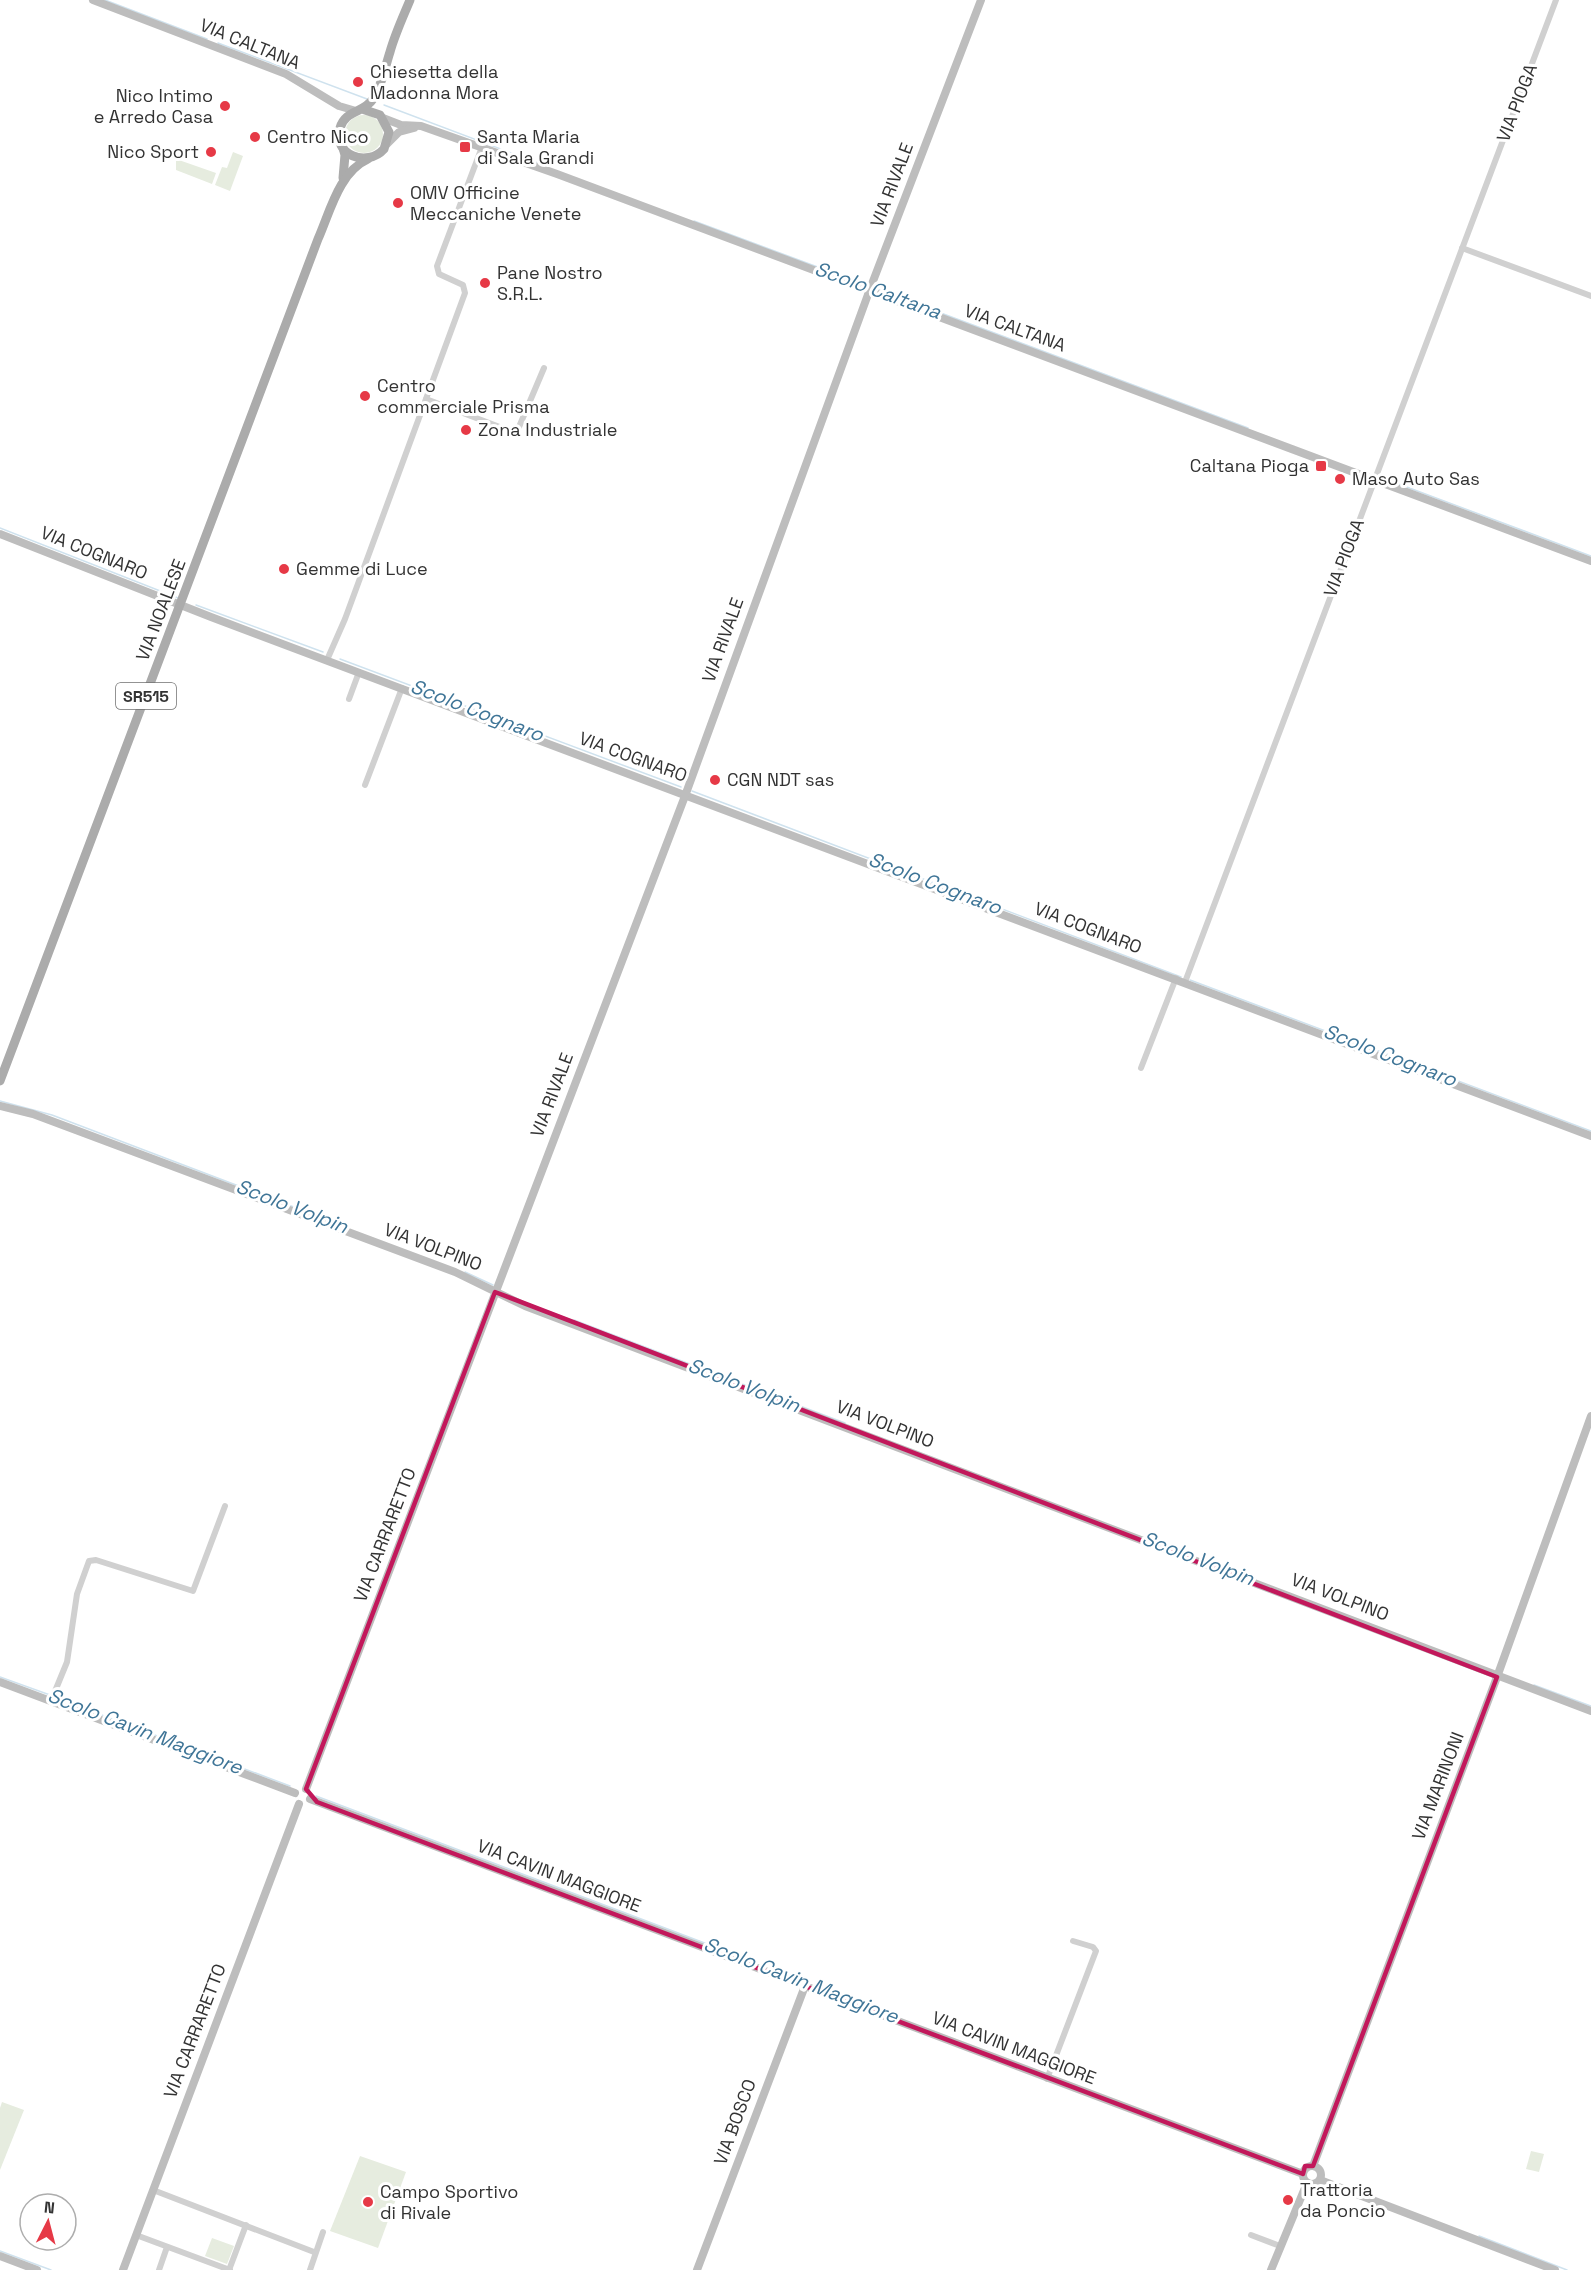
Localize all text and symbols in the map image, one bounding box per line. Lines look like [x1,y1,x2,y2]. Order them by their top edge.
street label: VIA CALTANA [197,13,304,74]
place label: Chiesetta della Madonna Mora [370,60,499,104]
street label: VIA PIOGA [1491,61,1542,145]
marker: Chiesetta della Madonna Mora [351,75,365,89]
place label: Nico Intimo e Arredo Casa [94,84,213,128]
marker: Nico Intimo e Arredo Casa [218,99,232,113]
place label: Centro Nico [267,125,369,148]
place label: Santa Maria di Sala Grandi [477,125,594,169]
marker: Centro Nico [248,130,262,144]
street label: VIA RIVALE [865,139,918,230]
place label: Nico Sport [107,140,199,163]
marker: Santa Maria di Sala Grandi [458,140,472,154]
marker: Nico Sport [204,145,218,159]
place label: OMV Officine Meccaniche Venete [410,181,581,225]
marker: OMV Officine Meccaniche Venete [391,196,405,210]
water label: Scolo Caltana [811,255,945,325]
place label: Pane Nostro S.R.L. [497,261,603,305]
marker: Pane Nostro S.R.L. [478,276,492,290]
street label: VIA CALTANA [961,299,1069,356]
place label: Centro commerciale Prisma [377,374,550,418]
marker: Centro commerciale Prisma [358,389,372,403]
place label: Zona Industriale [478,418,617,441]
marker: Zona Industriale [459,423,473,437]
place label: Caltana Pioga [1190,454,1309,477]
marker: Caltana Pioga [1314,459,1328,473]
place label: Maso Auto Sas [1352,467,1480,490]
marker: Maso Auto Sas [1333,472,1347,486]
street label: VIA PIOGA [1318,516,1369,600]
street label: VIA COGNARO [37,521,151,584]
street label: VIA NOALESE [131,555,191,664]
place label: Gemme di Luce [296,557,428,580]
marker: Gemme di Luce [277,562,291,576]
street label: VIA RIVALE [697,594,748,685]
water label: Scolo Cognaro [407,673,548,748]
road number: SR515 [116,683,176,709]
street label: VIA COGNARO [576,726,690,787]
place label: CGN NDT sas [727,768,834,791]
marker: CGN NDT sas [708,773,722,787]
water label: Scolo Cognaro [865,846,1006,921]
street label: VIA COGNARO [1031,896,1145,959]
water label: Scolo Cognaro [1320,1018,1461,1093]
street label: VIA RIVALE [525,1049,578,1140]
water label: Scolo Volpin [232,1173,352,1239]
street label: VIA VOLPINO [381,1217,485,1276]
water label: Scolo Volpin [684,1352,804,1418]
street label: VIA VOLPINO [833,1394,937,1453]
street label: VIA CARRARETTO [348,1464,421,1605]
water label: Scolo Volpin [1138,1525,1258,1591]
street label: VIA VOLPINO [1288,1567,1392,1626]
water label: Scolo Cavin Maggiore [44,1682,247,1781]
street label: VIA MARINONI [1406,1728,1469,1843]
street label: VIA CAVIN MAGGIORE [474,1834,644,1917]
water label: Scolo Cavin Maggiore [700,1931,903,2030]
street label: VIA CARRARETTO [158,1960,231,2101]
street label: VIA CAVIN MAGGIORE [929,2006,1099,2089]
street label: VIA BOSCO [708,2076,761,2168]
place label: Trattoria da Poncio [1300,2178,1386,2222]
place label: Campo Sportivo di Rivale [380,2180,518,2224]
north arrow [18,2192,78,2252]
marker: Trattoria da Poncio [1281,2193,1295,2207]
marker: Campo Sportivo di Rivale [361,2195,375,2209]
text: N [43,2197,56,2219]

